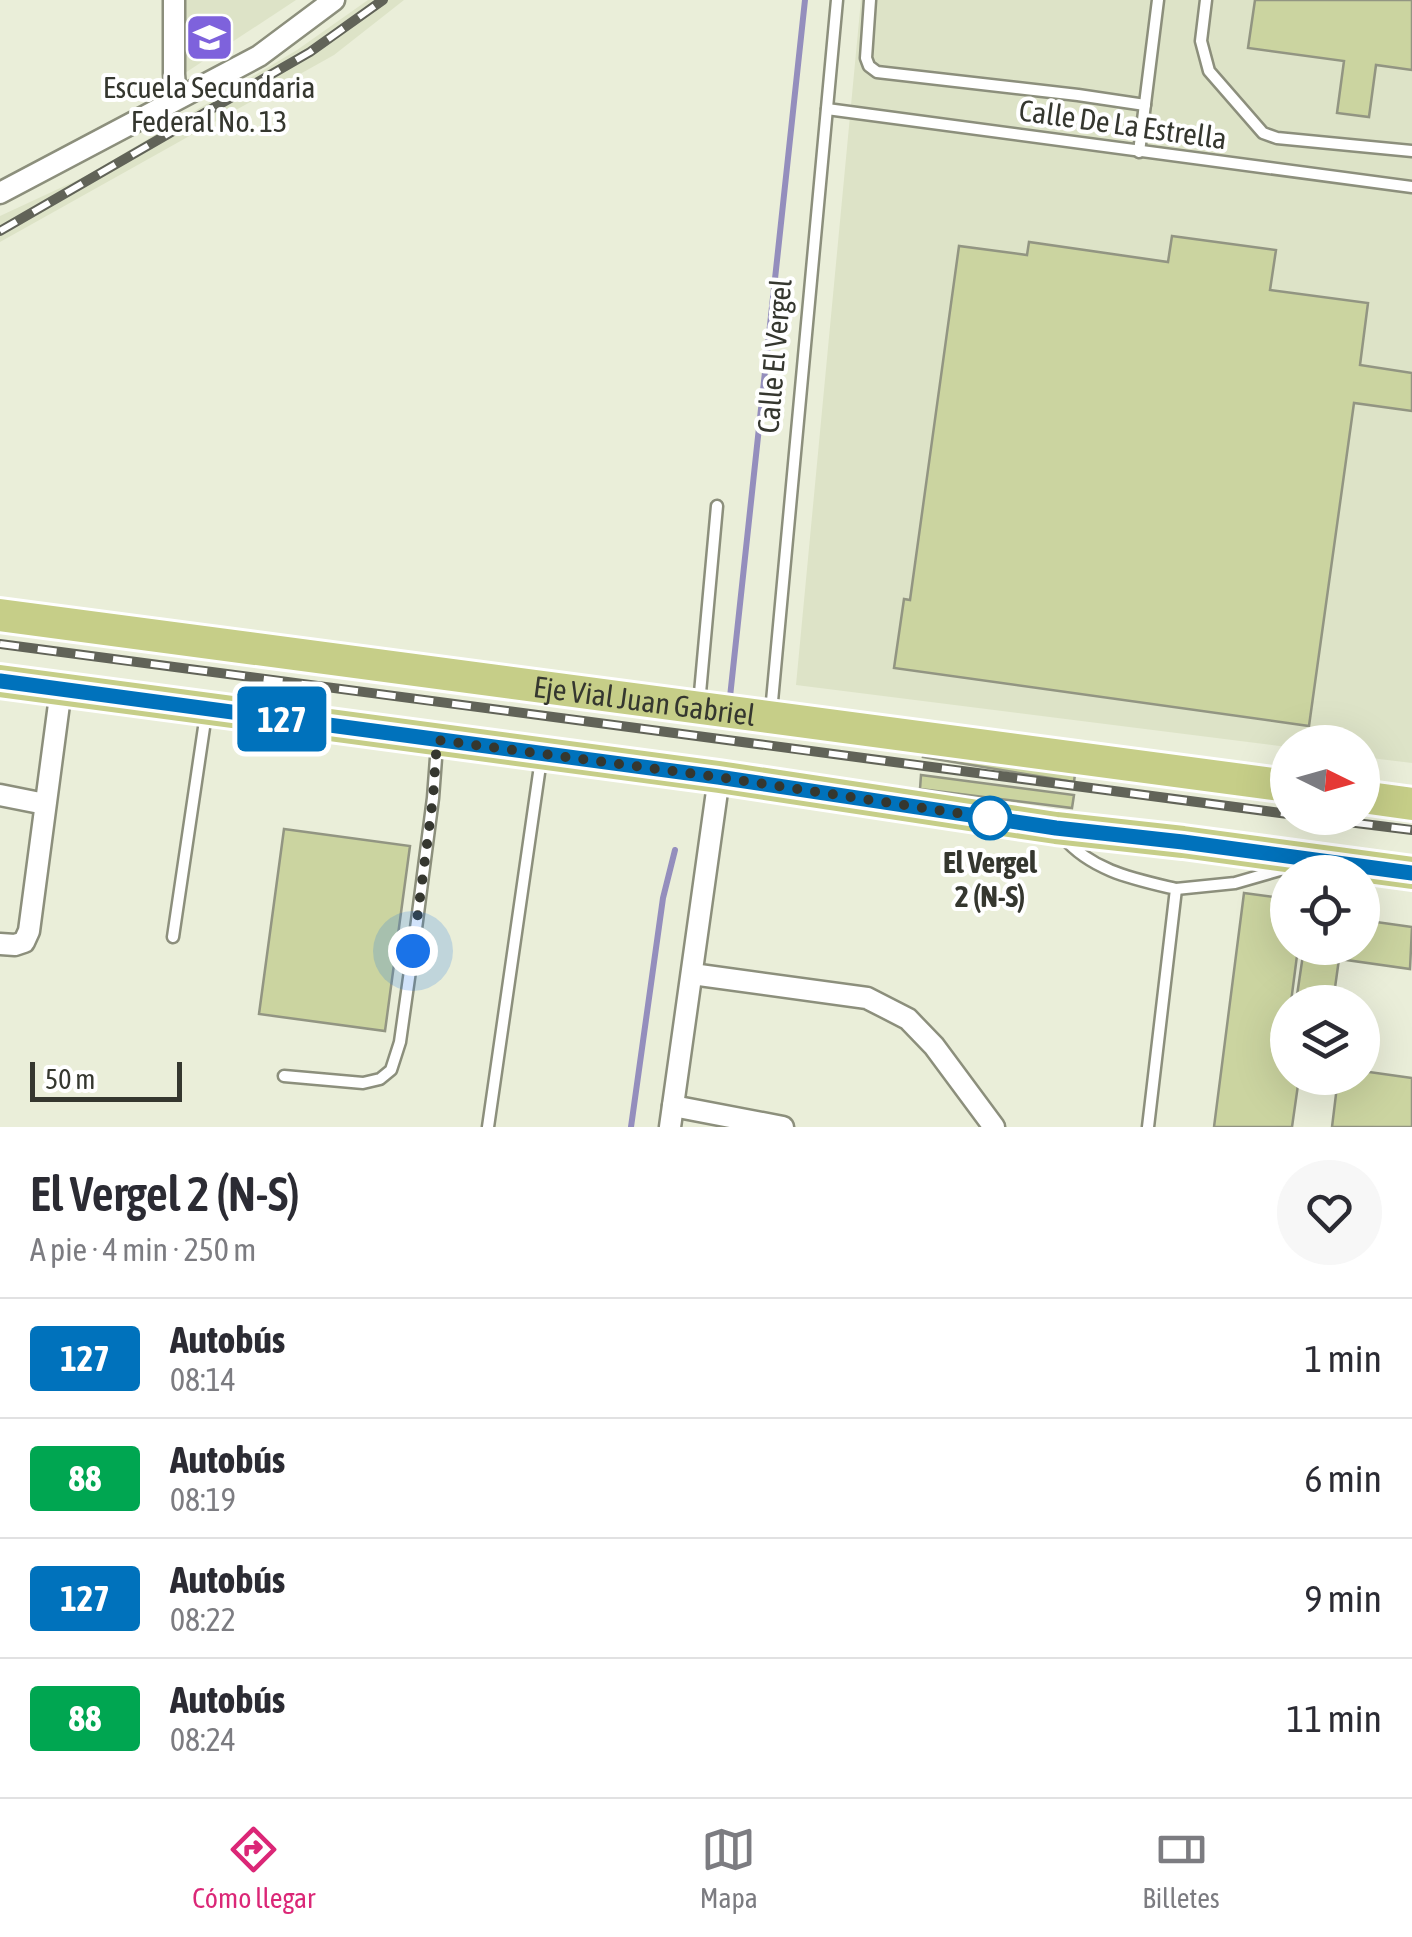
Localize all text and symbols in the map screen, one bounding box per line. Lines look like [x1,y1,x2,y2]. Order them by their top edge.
school or university icon: Escuela Secundaria Federal No. 13 [183,12,235,64]
place label: Escuela Secundaria Federal No. 13 [103,70,315,138]
street label: Calle De La Estrella [1017,93,1229,155]
street label: Calle El Vergel [750,277,798,435]
street label: Eje Vial Juan Gabriel [531,669,757,732]
line badge: 127 [224,686,340,752]
text: 127 [257,699,307,739]
north arrow [1270,725,1380,835]
map controls [1270,725,1380,1095]
marker: El Vergel 2 (N-S) [969,797,1011,839]
place label: El Vergel 2 (N-S) [943,845,1038,913]
button: locate [1270,855,1380,965]
your location [388,926,438,976]
button: layers [1270,985,1380,1095]
scale bar [30,1057,182,1102]
text: 50 m [45,1063,95,1095]
button: heart [1277,1160,1382,1265]
text: El Vergel 2 (N-S) [30,1166,300,1221]
text: A pie · 4 min · 250 m [30,1231,256,1268]
text: Autobús [170,1318,285,1361]
text: 1 min [1304,1337,1382,1380]
text: 127 [60,1338,110,1378]
text: 08:14 [170,1361,236,1398]
text: Autobús [170,1438,285,1481]
text: 6 min [1304,1457,1382,1500]
text: 88 [69,1458,101,1498]
text: 08:19 [170,1481,236,1518]
text: Autobús [170,1558,285,1601]
text: 9 min [1304,1577,1382,1620]
text: 127 [60,1578,110,1618]
text: 08:22 [170,1601,236,1638]
text: Autobús [170,1678,285,1721]
text: 11 min [1287,1697,1382,1740]
text: 88 [69,1698,101,1738]
text: 08:24 [170,1721,236,1758]
tab: Cómo llegar [192,1822,315,1914]
tab: Mapa [700,1822,758,1914]
tab: Billetes [1142,1822,1220,1914]

